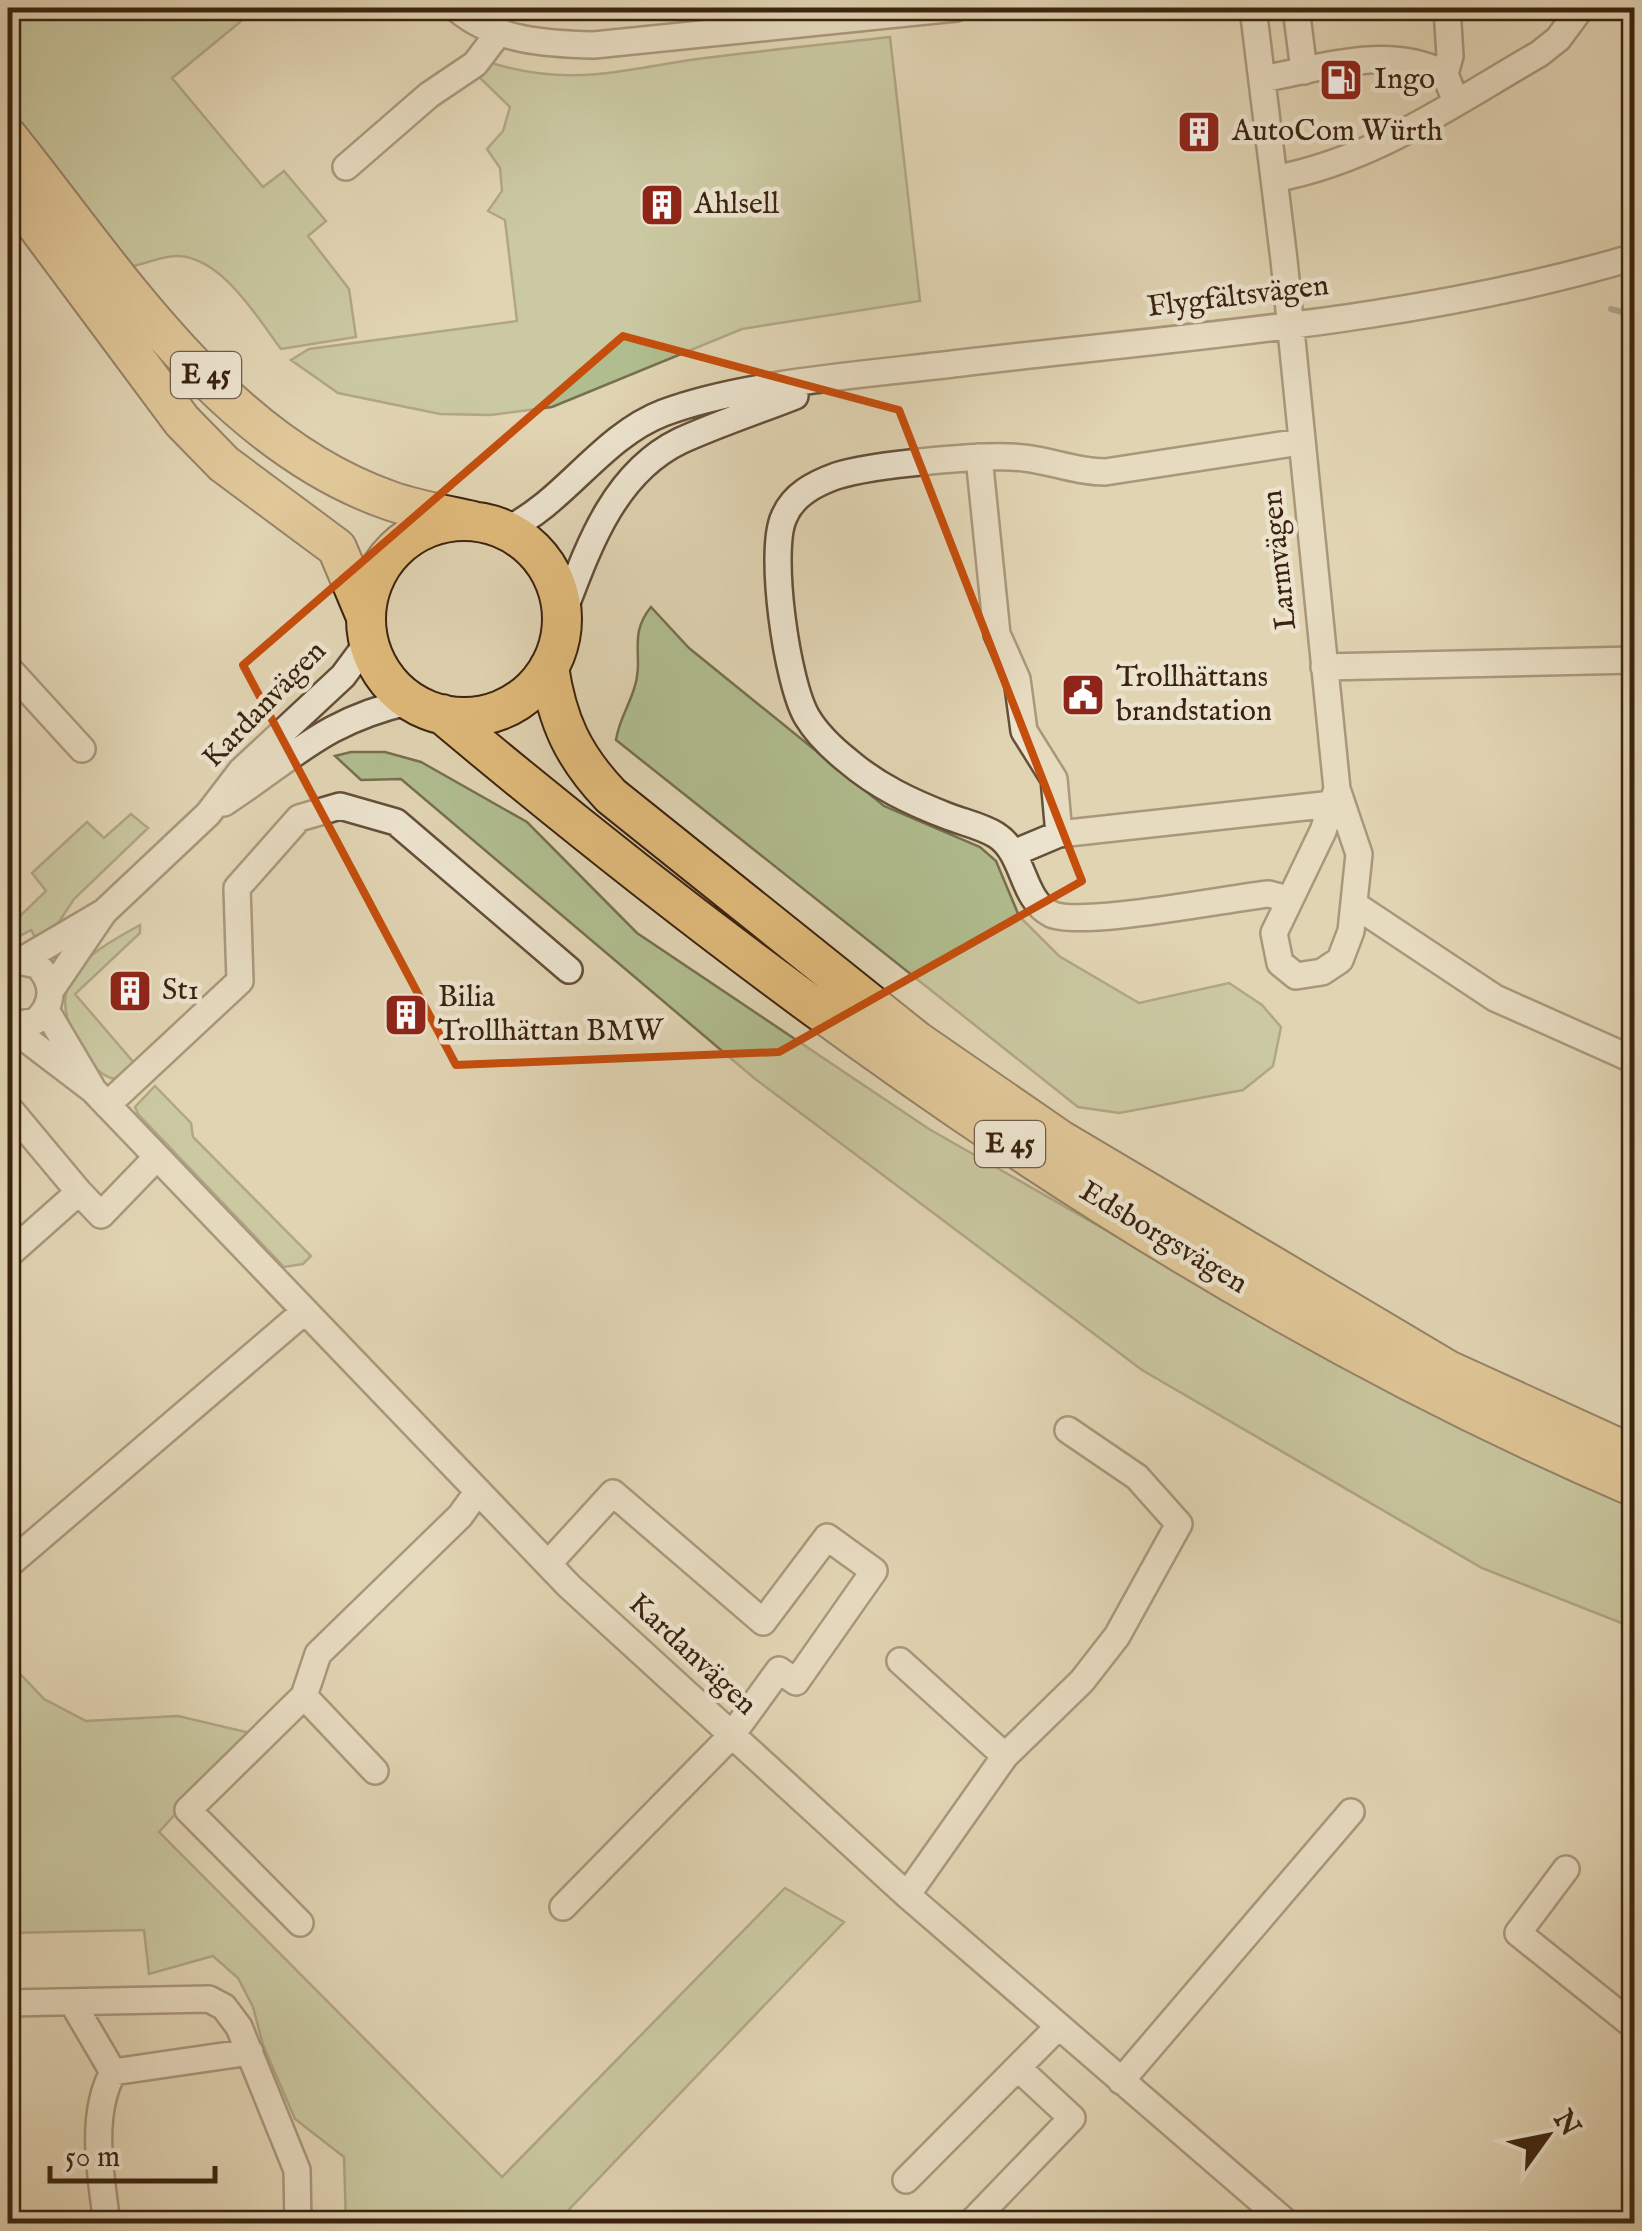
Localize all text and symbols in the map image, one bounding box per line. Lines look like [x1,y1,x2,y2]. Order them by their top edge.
fuel station icon: Ingo [1318,57,1364,103]
place label: Ingo [1374,61,1435,99]
building icon: AutoCom Würth [1176,109,1222,155]
place label: AutoCom Würth [1231,113,1443,151]
building icon: Ahlsell [639,182,685,228]
place label: Ahlsell [693,186,780,224]
street label: Flygfältsvägen [1145,267,1331,327]
road number: E 45 [171,352,241,398]
street label: Larmvägen [1254,488,1306,632]
street label: Kardanvägen [195,633,335,777]
place label: Trollhättans brandstation [1116,659,1272,731]
public building icon: Trollhättans brandstation [1060,672,1106,718]
building icon: St1 [107,968,153,1014]
place label: St1 [162,972,199,1010]
place label: Bilia Trollhättan BMW [438,979,664,1051]
building icon: Bilia Trollhättan BMW [383,992,429,1038]
road number: E 45 [975,1121,1045,1167]
street label: Edsborgsvägen [1072,1173,1254,1303]
street label: Kardanvägen [620,1586,764,1724]
north arrow [1497,2086,1597,2186]
text: N [1544,2103,1587,2143]
scale bar [50,2121,215,2183]
text: 50 m [65,2139,120,2177]

